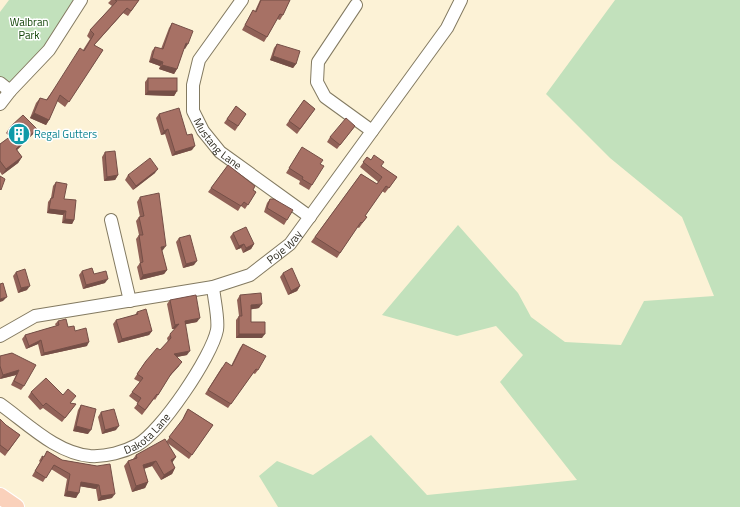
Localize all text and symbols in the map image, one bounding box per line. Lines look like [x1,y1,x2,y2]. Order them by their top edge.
park label: Walbran Park [10,14,48,43]
street label: Mustang Lane [190,115,245,173]
building icon: Regal Gutters [6,121,32,147]
place label: Regal Gutters [34,126,97,142]
street label: Poje Way [263,226,306,267]
street label: Dakota Lane [121,409,174,458]

